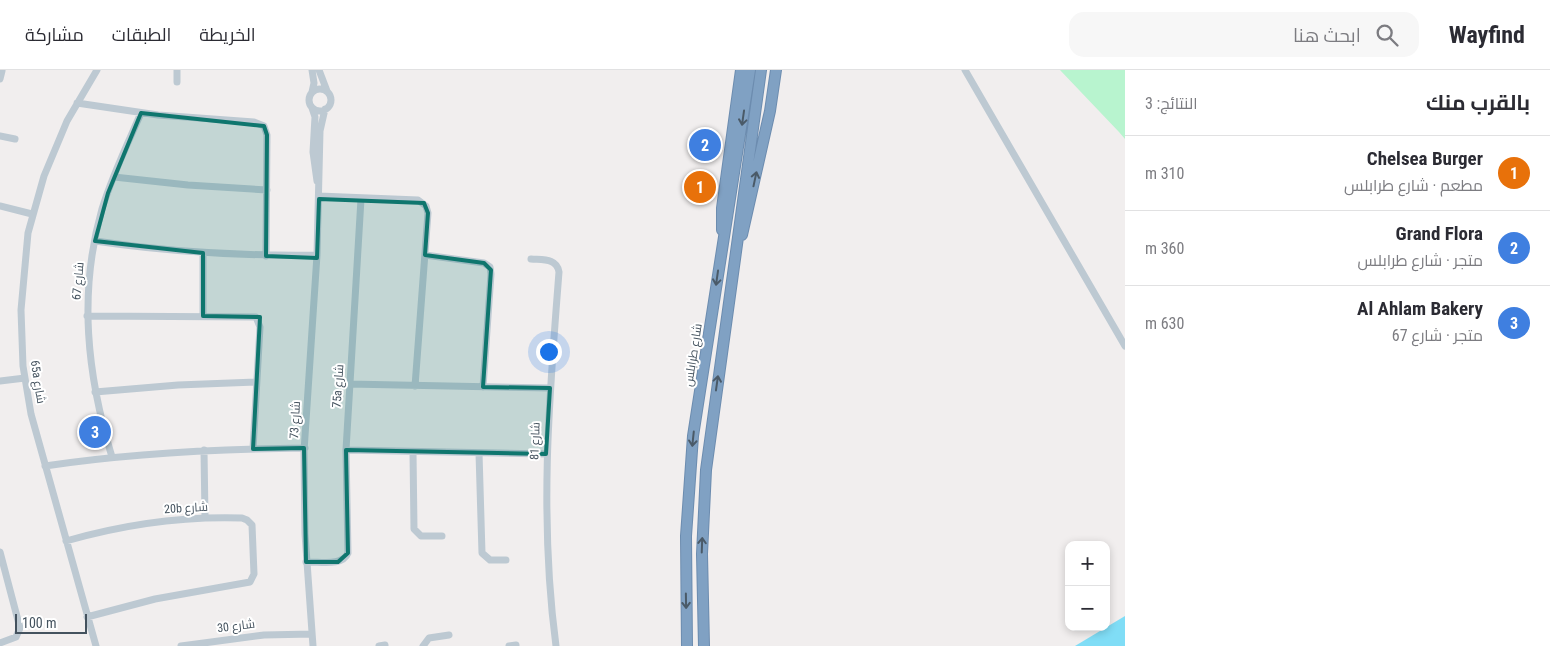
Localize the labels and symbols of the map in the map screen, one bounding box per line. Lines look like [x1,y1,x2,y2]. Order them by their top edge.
one-way arrow [738,110,748,126]
pin: 2 [689,126,721,164]
pin: 1 [684,168,716,206]
one-way arrow [751,171,761,187]
street label: شارع 67 [69,261,88,301]
one-way arrow [711,270,721,286]
street label: شارع طرابلس [681,322,706,388]
your location [536,339,562,365]
street label: 65a شارع [27,359,48,405]
street label: 75a شارع [329,364,348,408]
one-way arrow [712,375,722,391]
street label: شارع 73 [287,401,304,439]
pin: 3 [79,413,111,451]
street label: شارع 81 [527,422,544,460]
one-way arrow [688,431,698,447]
street label: 20b شارع [164,500,208,517]
one-way arrow [698,537,707,553]
one-way arrow [681,593,691,609]
scale bar [15,611,88,634]
street label: شارع 30 [216,617,256,636]

